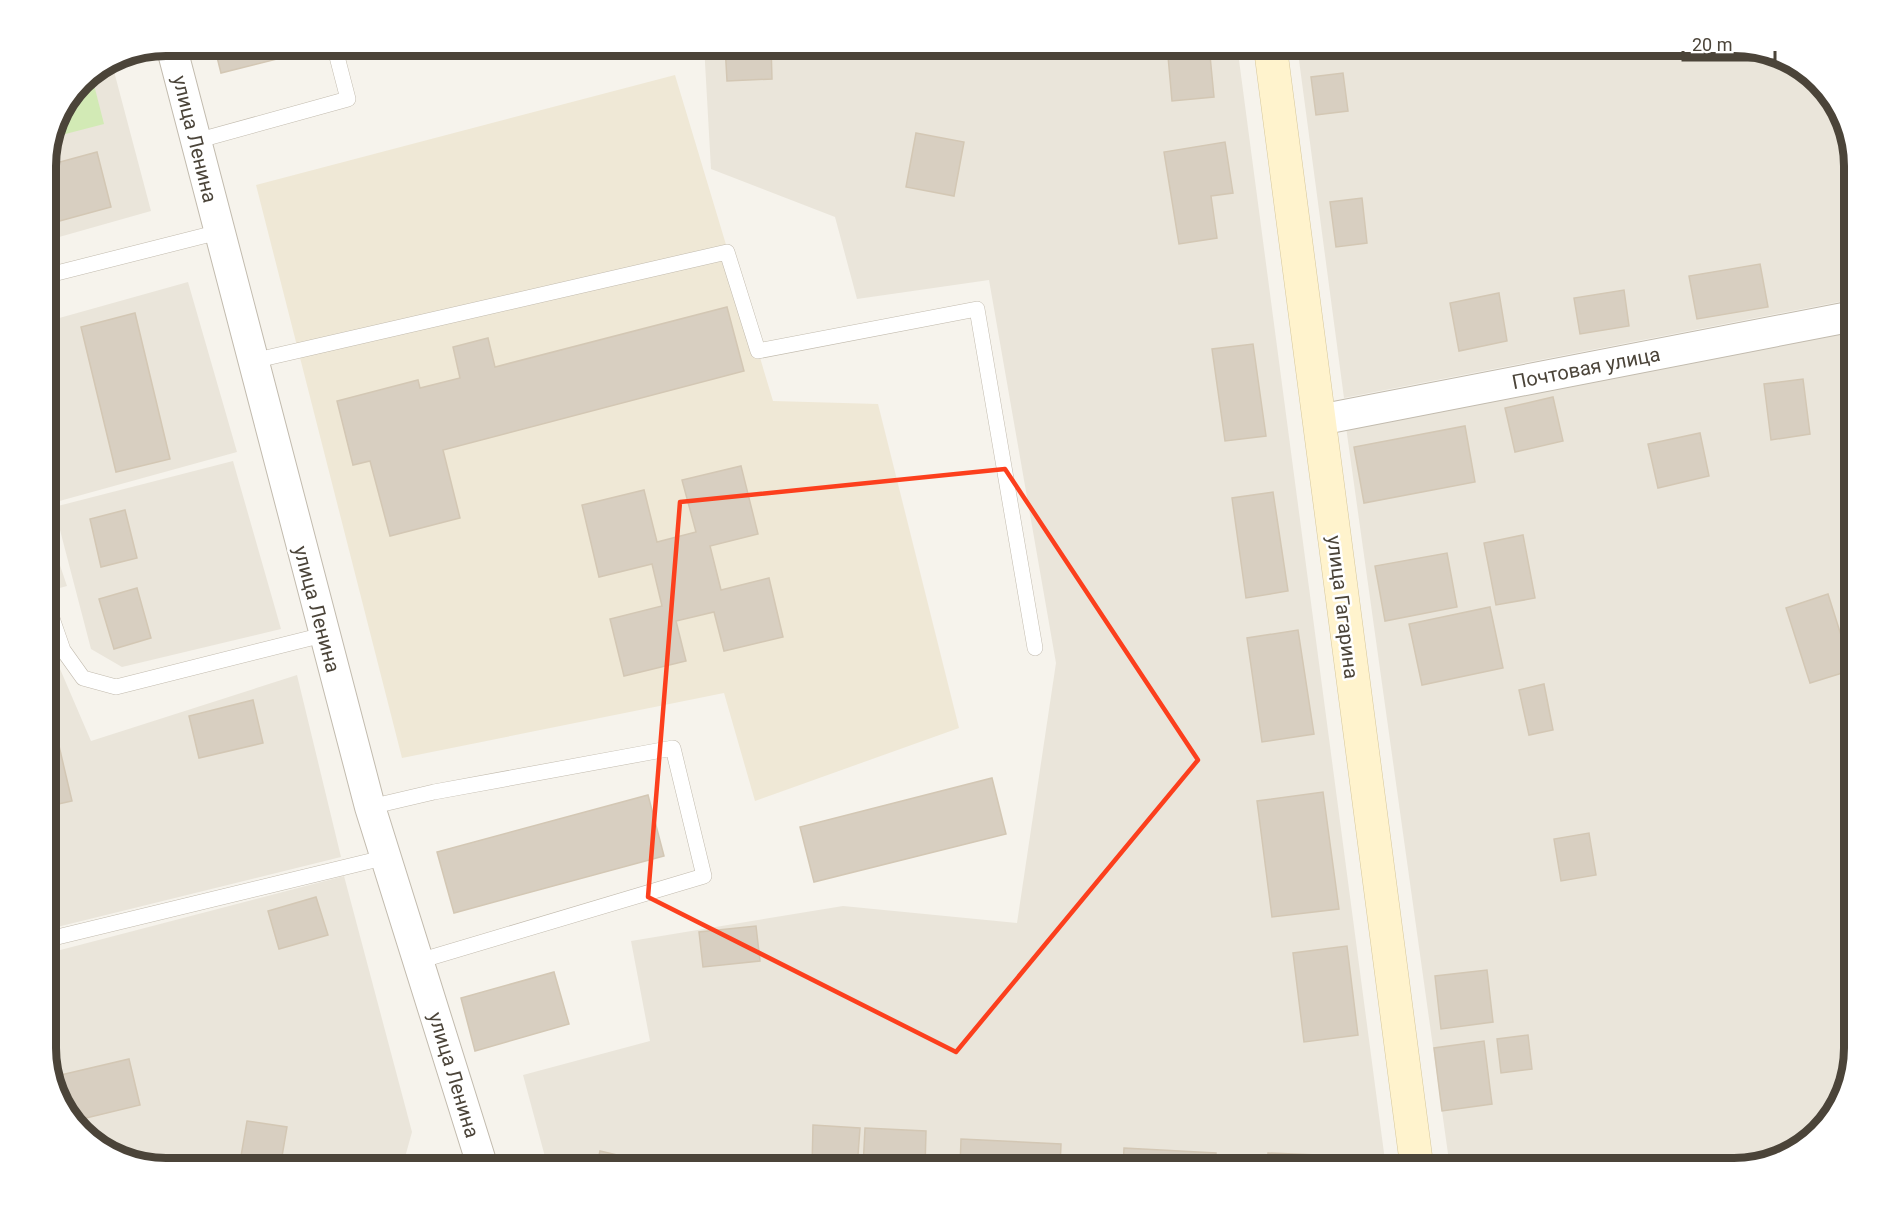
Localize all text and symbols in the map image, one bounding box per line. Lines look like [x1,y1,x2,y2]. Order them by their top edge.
scale bar [1683,24,1774,62]
text: 20 m [1692,34,1732,55]
street label: улица Ленина [168,73,222,205]
street label: Почтовая улица [1510,342,1662,394]
street label: улица Гагарина [1322,534,1364,680]
street label: улица Ленина [289,543,345,675]
street label: улица Ленина [424,1009,484,1141]

